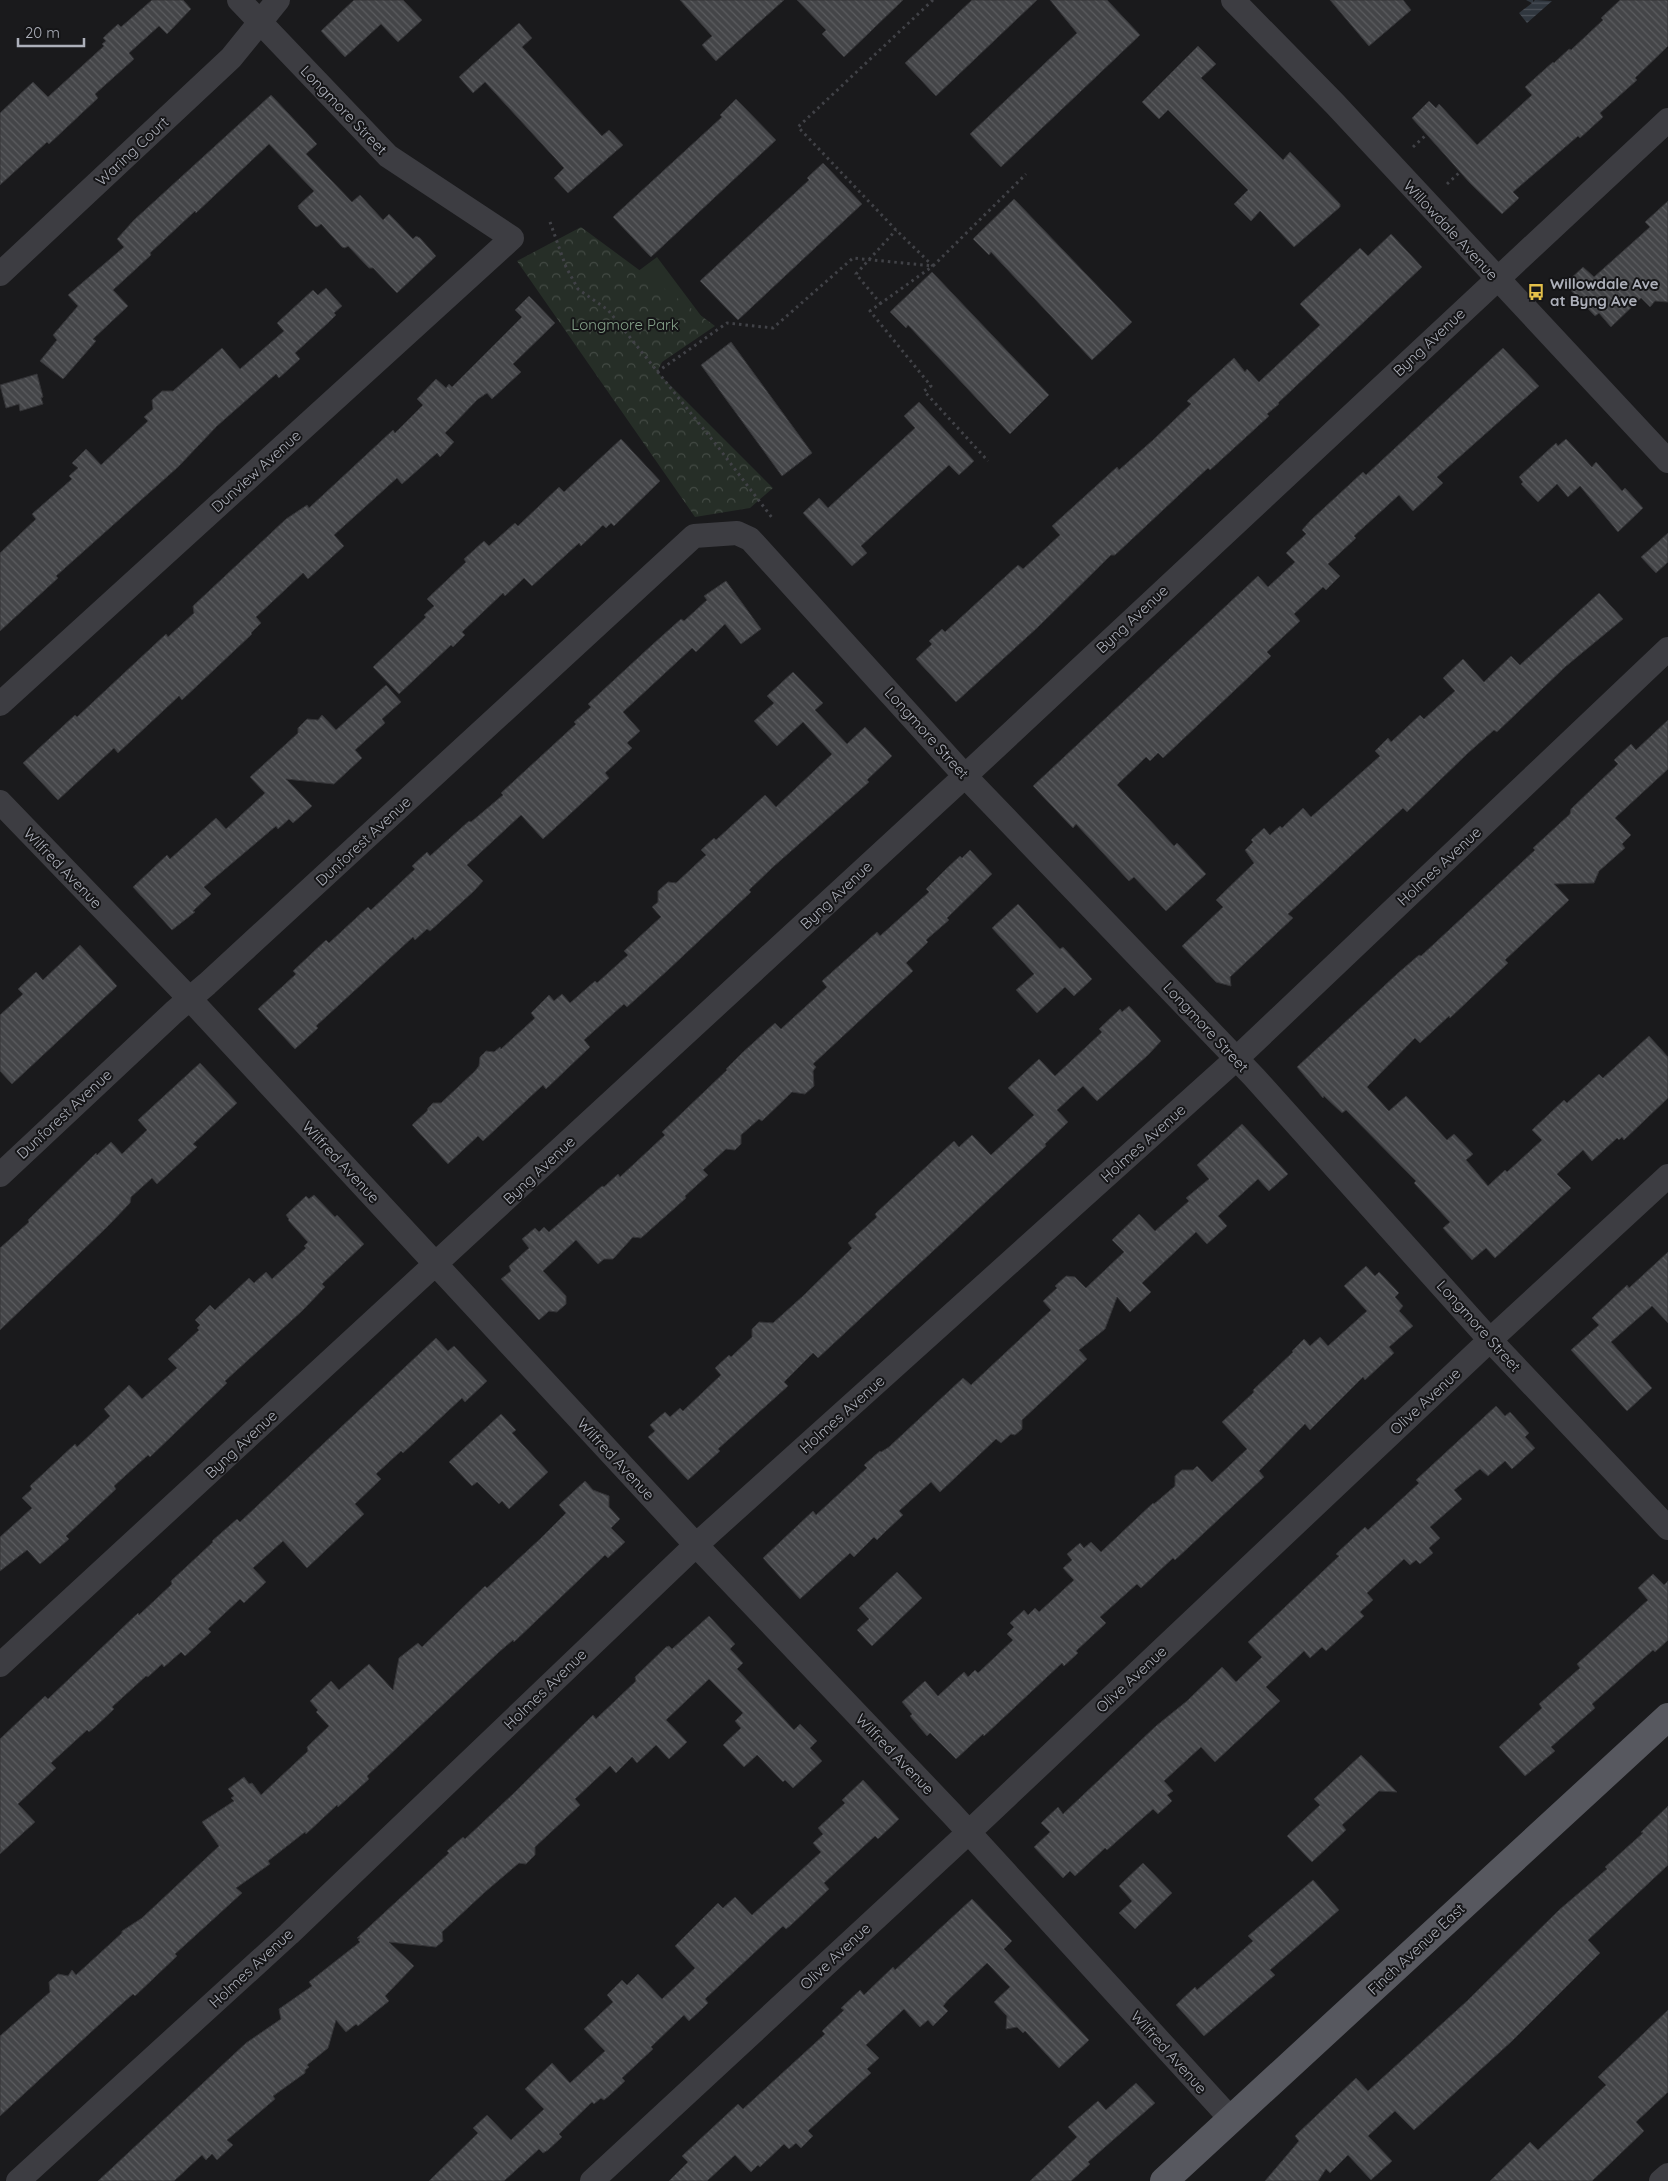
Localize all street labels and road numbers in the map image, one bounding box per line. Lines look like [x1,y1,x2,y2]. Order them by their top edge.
street label: Longmore Street [297,61,391,159]
street label: Waring Court [92,112,172,190]
street label: Willowdale Avenue [1400,176,1502,284]
street label: Byng Avenue [1389,304,1469,380]
street label: Dunview Avenue [207,426,305,516]
street label: Byng Avenue [1092,581,1172,657]
street label: Longmore Street [881,683,973,783]
street label: Dunforest Avenue [311,792,415,890]
street label: Holmes Avenue [1393,822,1485,910]
street label: Wilfred Avenue [20,824,106,912]
street label: Byng Avenue [796,857,876,933]
street label: Longmore Street [1159,978,1253,1076]
street label: Dunforest Avenue [12,1065,116,1163]
street label: Holmes Avenue [1097,1100,1189,1186]
street label: Wilfred Avenue [298,1117,384,1207]
street label: Byng Avenue [499,1132,579,1208]
street label: Longmore Street [1433,1276,1525,1376]
street label: Olive Avenue [1386,1363,1464,1439]
street label: Holmes Avenue [796,1371,888,1457]
street label: Byng Avenue [201,1406,281,1482]
street label: Wilfred Avenue [573,1414,659,1504]
street label: Olive Avenue [1092,1641,1170,1717]
street label: Holmes Avenue [500,1645,590,1733]
street label: Wilfred Avenue [852,1710,938,1798]
street label: Finch Avenue East [1363,1899,1469,1999]
street label: Olive Avenue [796,1918,874,1994]
street label: Holmes Avenue [205,1924,297,2012]
street label: Wilfred Avenue [1127,2007,1211,2097]

